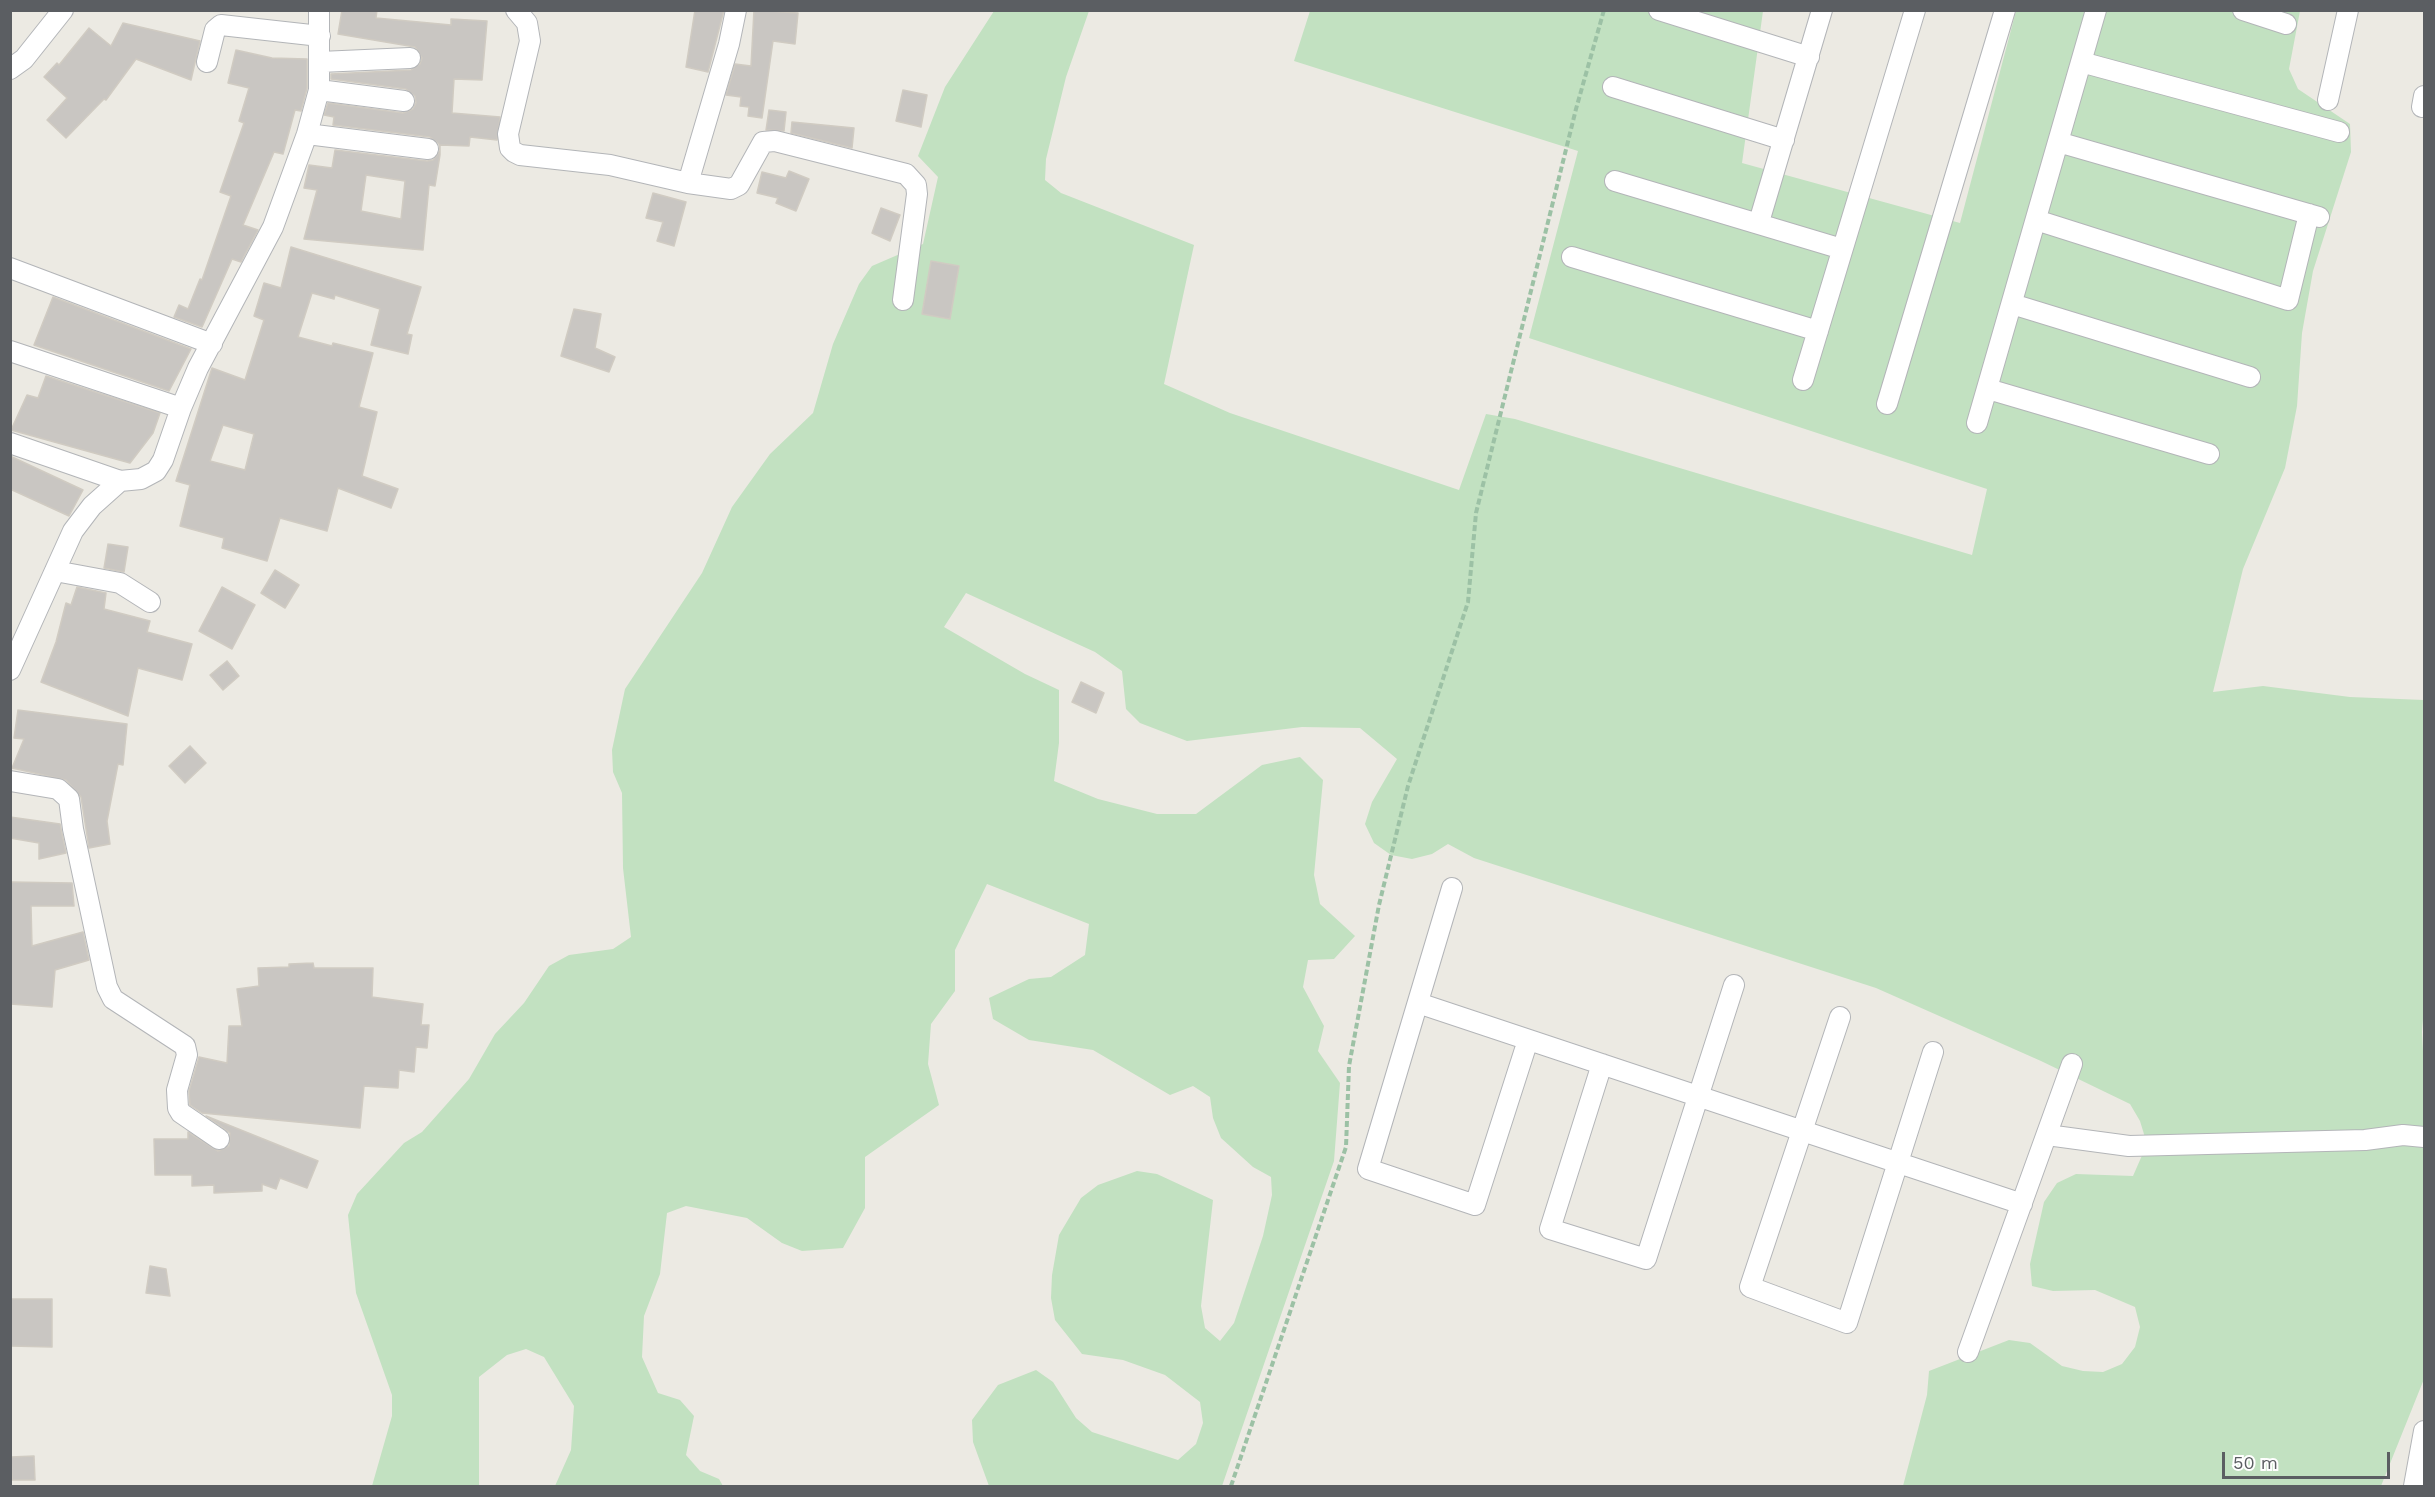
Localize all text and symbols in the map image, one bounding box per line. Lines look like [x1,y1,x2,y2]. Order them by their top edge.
scale bar [2225,1440,2393,1478]
text: 50 m [2233,1452,2278,1473]

